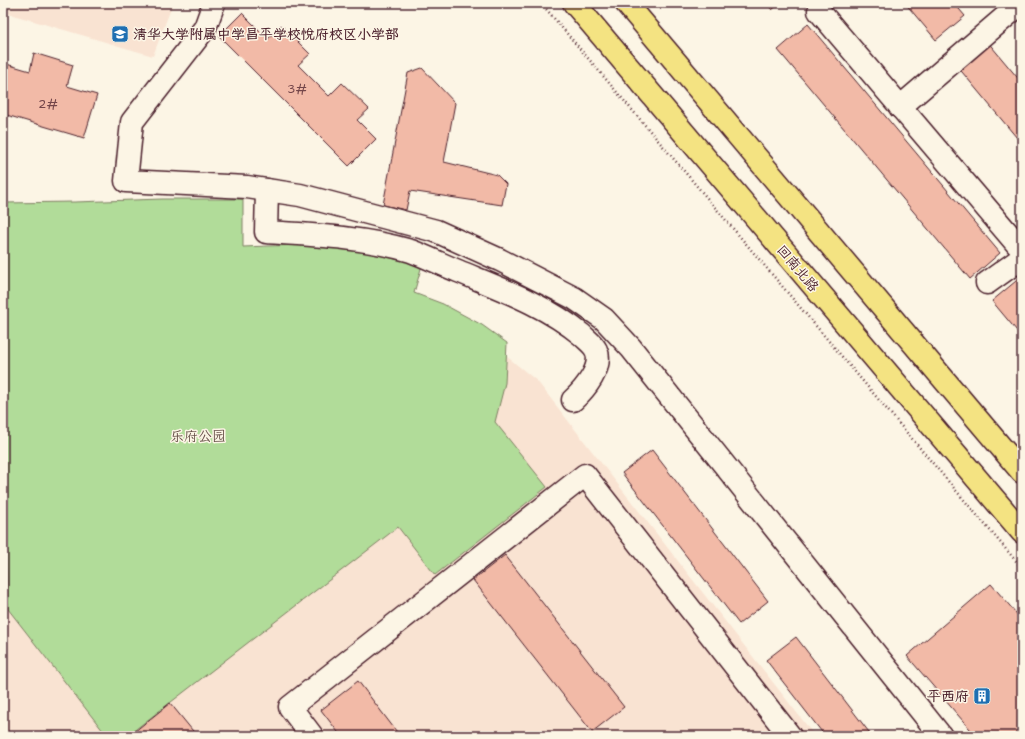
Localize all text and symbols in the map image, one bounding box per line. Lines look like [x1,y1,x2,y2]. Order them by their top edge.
school or university icon: 清华大学附属中学昌平学校悦府校区小学部 [110,24,130,44]
place label: 清华大学附属中学昌平学校悦府校区小学部 [133,25,399,43]
house number: 3# [287,81,307,97]
house number: 2# [38,96,58,112]
street label: 回南北路 [773,241,823,295]
park label: 乐府公园 [170,427,226,445]
building icon: 平西府 [972,686,992,706]
place label: 平西府 [927,687,969,705]

